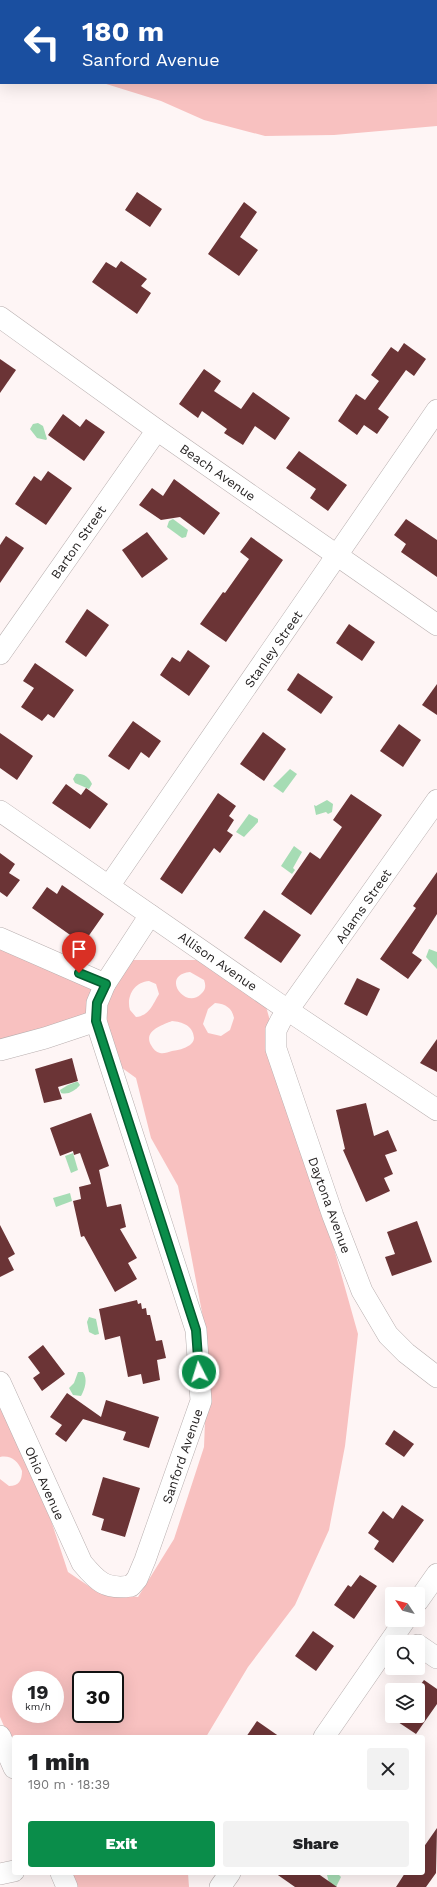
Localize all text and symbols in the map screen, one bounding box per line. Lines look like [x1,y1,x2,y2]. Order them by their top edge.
text: 180 m [82,15,164,48]
icon: left [16,16,68,68]
text: Sanford Avenue [82,49,220,70]
street label: Beach Avenue [177,441,258,504]
street label: Barton Street [48,502,109,582]
street label: Stanley Street [241,608,306,691]
street label: Adams Street [332,866,395,946]
street label: Allison Avenue [175,929,260,994]
pin [62,932,96,973]
icon: arrive [68,938,90,960]
street label: Daytona Avenue [305,1155,354,1255]
position arrow [178,1351,220,1393]
street label: Sanford Avenue [159,1407,206,1506]
street label: Ohio Avenue [22,1444,67,1522]
north arrow [385,1587,425,1627]
map controls [385,1587,425,1723]
button: search [385,1635,425,1675]
speed limit sign: 30 [72,1671,124,1723]
text: 19 [28,1680,48,1704]
button: layers [385,1683,425,1723]
text: km/h [25,1701,51,1712]
text: 1 min [28,1748,90,1776]
button: close [367,1748,409,1790]
text: 190 m · 18:39 [28,1777,110,1792]
button: Exit [28,1821,215,1867]
button: Share [223,1821,409,1867]

